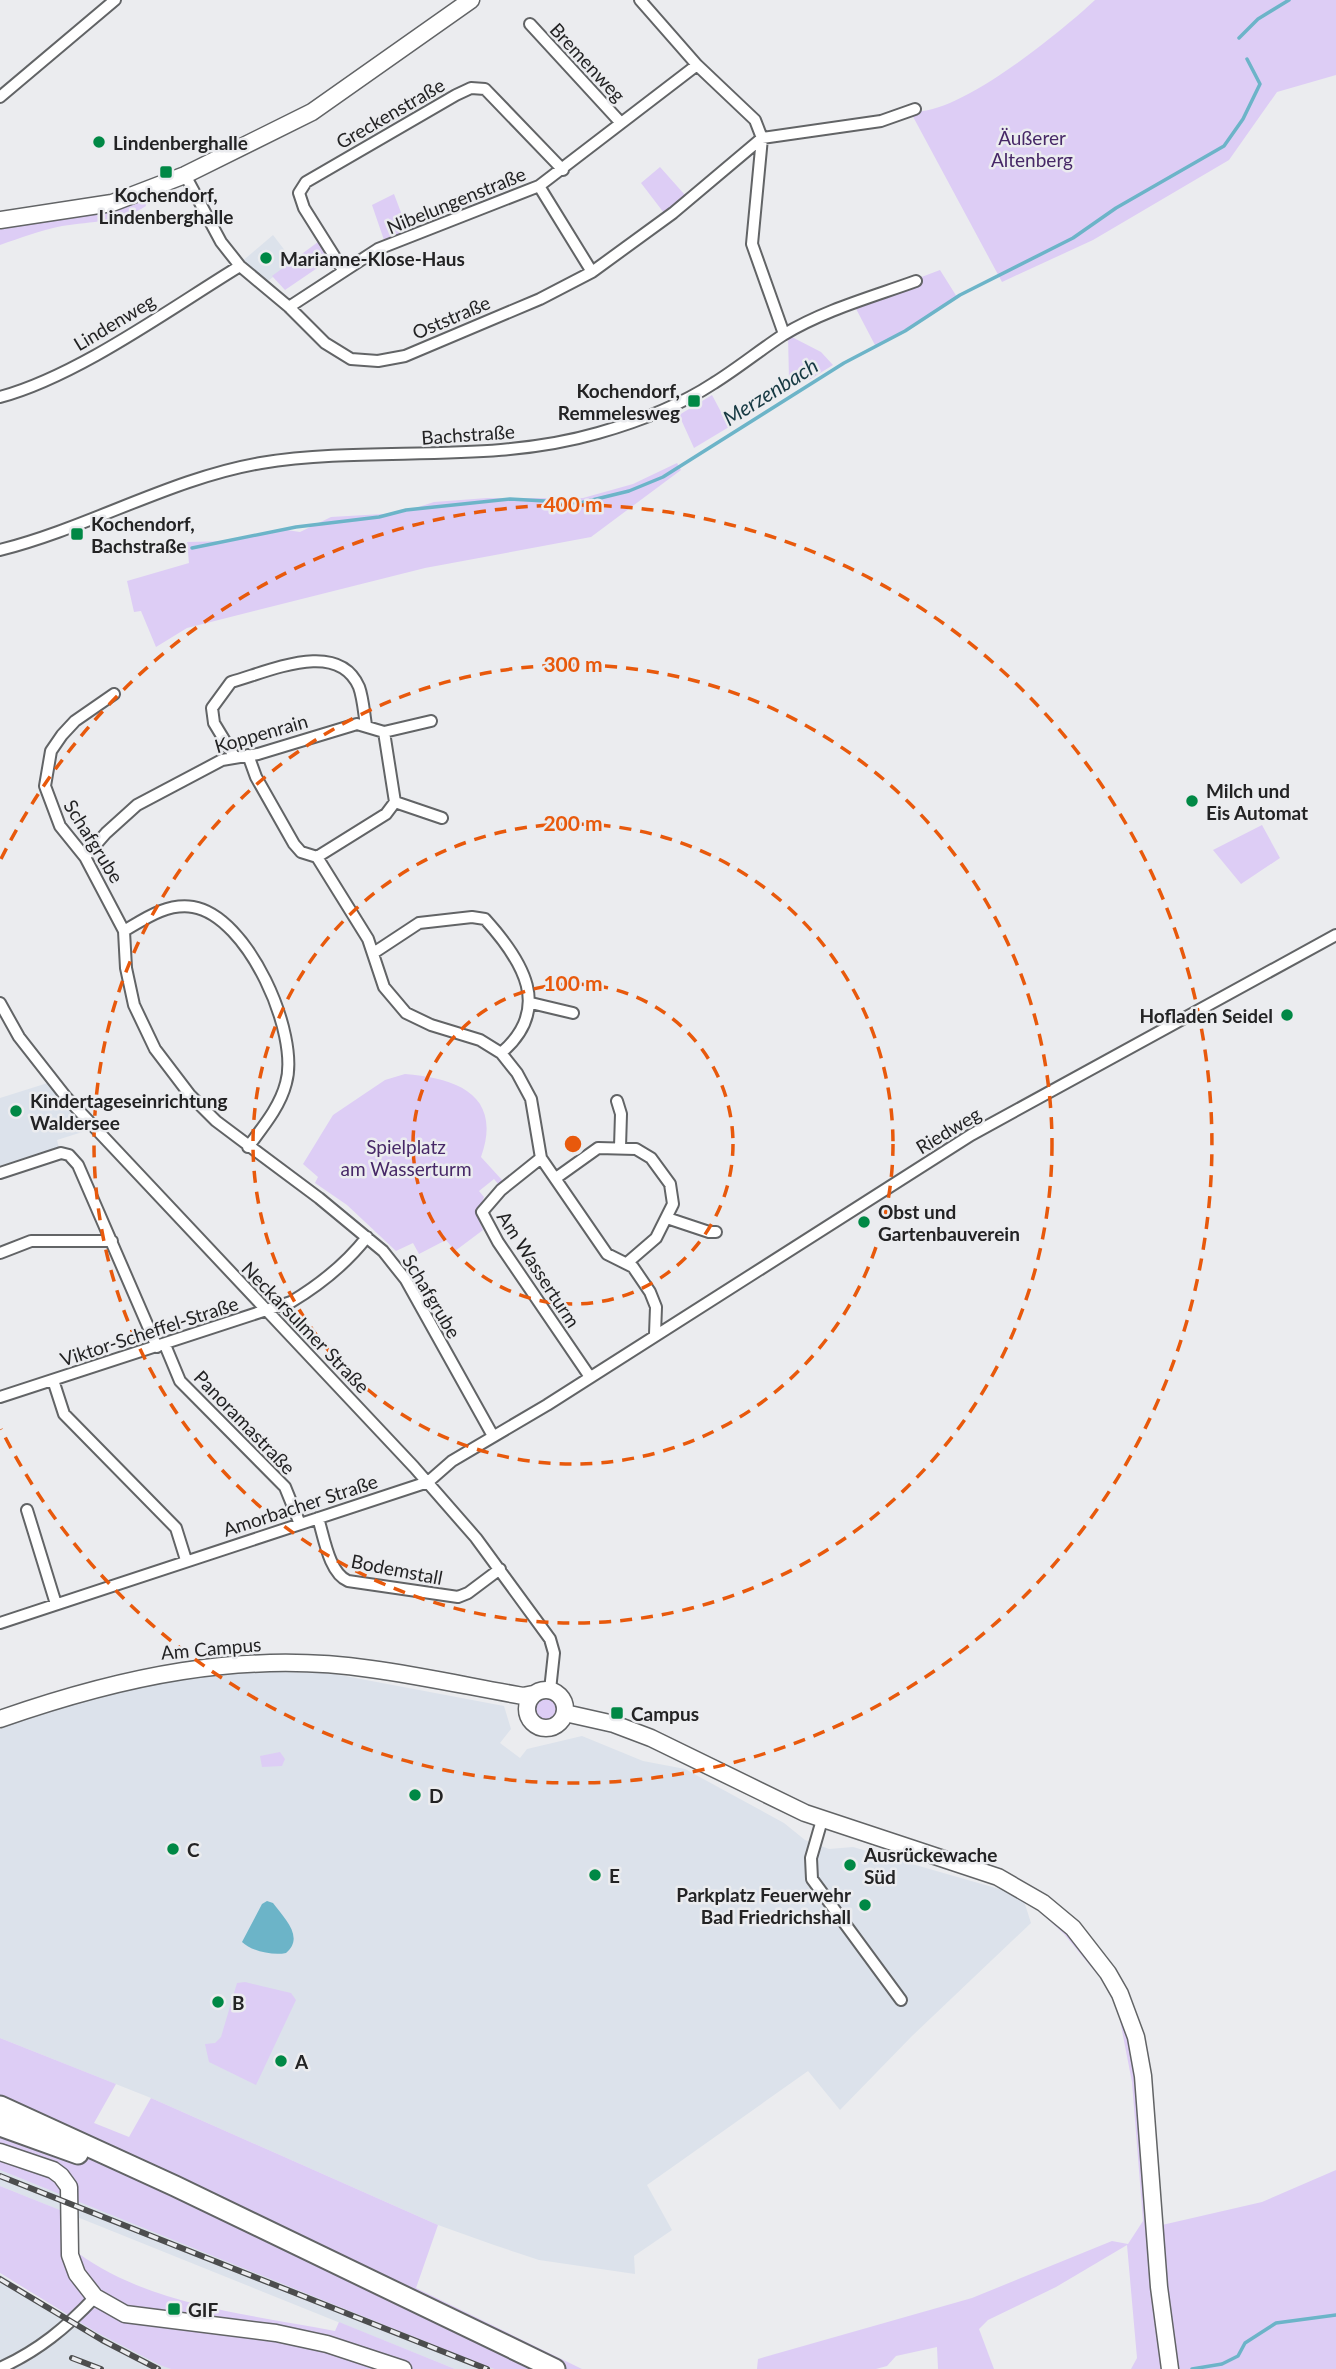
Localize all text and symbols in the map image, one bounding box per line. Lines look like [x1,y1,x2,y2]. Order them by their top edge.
street label: Bremenweg [546,18,630,106]
street label: Greckenstraße [332,73,448,153]
park label: Äußerer Altenberg [991,126,1073,171]
place label: Lindenberghalle [113,131,248,154]
marker: Lindenberghalle [91,134,107,150]
street label: Nibelungenstraße [383,162,529,238]
marker: Kochendorf, Lindenberghalle [158,164,174,180]
place label: Kochendorf, Lindenberghalle [99,183,233,228]
place label: Marianne-Klose-Haus [280,247,465,270]
marker: Marianne-Klose-Haus [258,250,274,266]
street label: Lindenweg [69,289,159,355]
street label: Oststraße [409,290,493,344]
water label: Merzenbach [718,352,822,430]
place label: Kochendorf, Remmelesweg [558,379,680,424]
marker: Kochendorf, Remmelesweg [686,393,702,409]
street label: Bachstraße [421,419,515,449]
text: 400 m [543,491,603,516]
place label: Kochendorf, Bachstraße [91,512,195,557]
marker: Kochendorf, Bachstraße [69,526,85,542]
text: 300 m [543,651,603,676]
street label: Koppenrain [212,709,310,757]
place label: Milch und Eis Automat [1206,779,1308,824]
marker: Milch und Eis Automat [1184,793,1200,809]
street label: Schafgrube [59,795,129,887]
text: 200 m [543,810,603,835]
text: 100 m [543,970,603,995]
place label: Hofladen Seidel [1139,1004,1273,1027]
marker: Hofladen Seidel [1279,1007,1295,1023]
place label: Kindertageseinrichtung Waldersee [30,1089,228,1134]
street label: Riedweg [911,1102,985,1158]
marker: Kindertageseinrichtung Waldersee [8,1103,24,1119]
centre of rings [561,1132,585,1156]
park label: Spielplatz am Wasserturm [340,1135,472,1180]
place label: Obst und Gartenbauverein [878,1200,1020,1245]
street label: Am Wasserturm [493,1206,585,1332]
marker: Obst und Gartenbauverein [856,1214,872,1230]
street label: Schafgrube [398,1250,466,1342]
street label: Neckarsulmer Straße [237,1257,375,1397]
street label: Viktor-Scheffel-Straße [57,1291,241,1371]
street label: Panoramastraße [190,1365,300,1479]
street label: Amorbacher Straße [220,1469,380,1541]
street label: Bodemstall [349,1549,445,1589]
street label: Am Campus [160,1632,262,1664]
place label: Campus [631,1702,699,1725]
marker: Campus [609,1705,625,1721]
place label: D [429,1784,443,1807]
marker: D [407,1787,423,1803]
place label: C [187,1838,200,1861]
marker: C [165,1841,181,1857]
place label: Ausrückewache Süd [863,1843,997,1888]
marker: Ausrückewache Süd [842,1857,858,1873]
place label: E [609,1864,620,1887]
marker: E [587,1867,603,1883]
place label: Parkplatz Feuerwehr Bad Friedrichshall [676,1883,852,1928]
marker: Parkplatz Feuerwehr Bad Friedrichshall [857,1897,873,1913]
place label: B [232,1991,245,2014]
marker: B [210,1994,226,2010]
place label: A [294,2050,309,2073]
marker: A [273,2053,289,2069]
place label: GIF [188,2298,218,2321]
marker: GIF [166,2301,182,2317]

